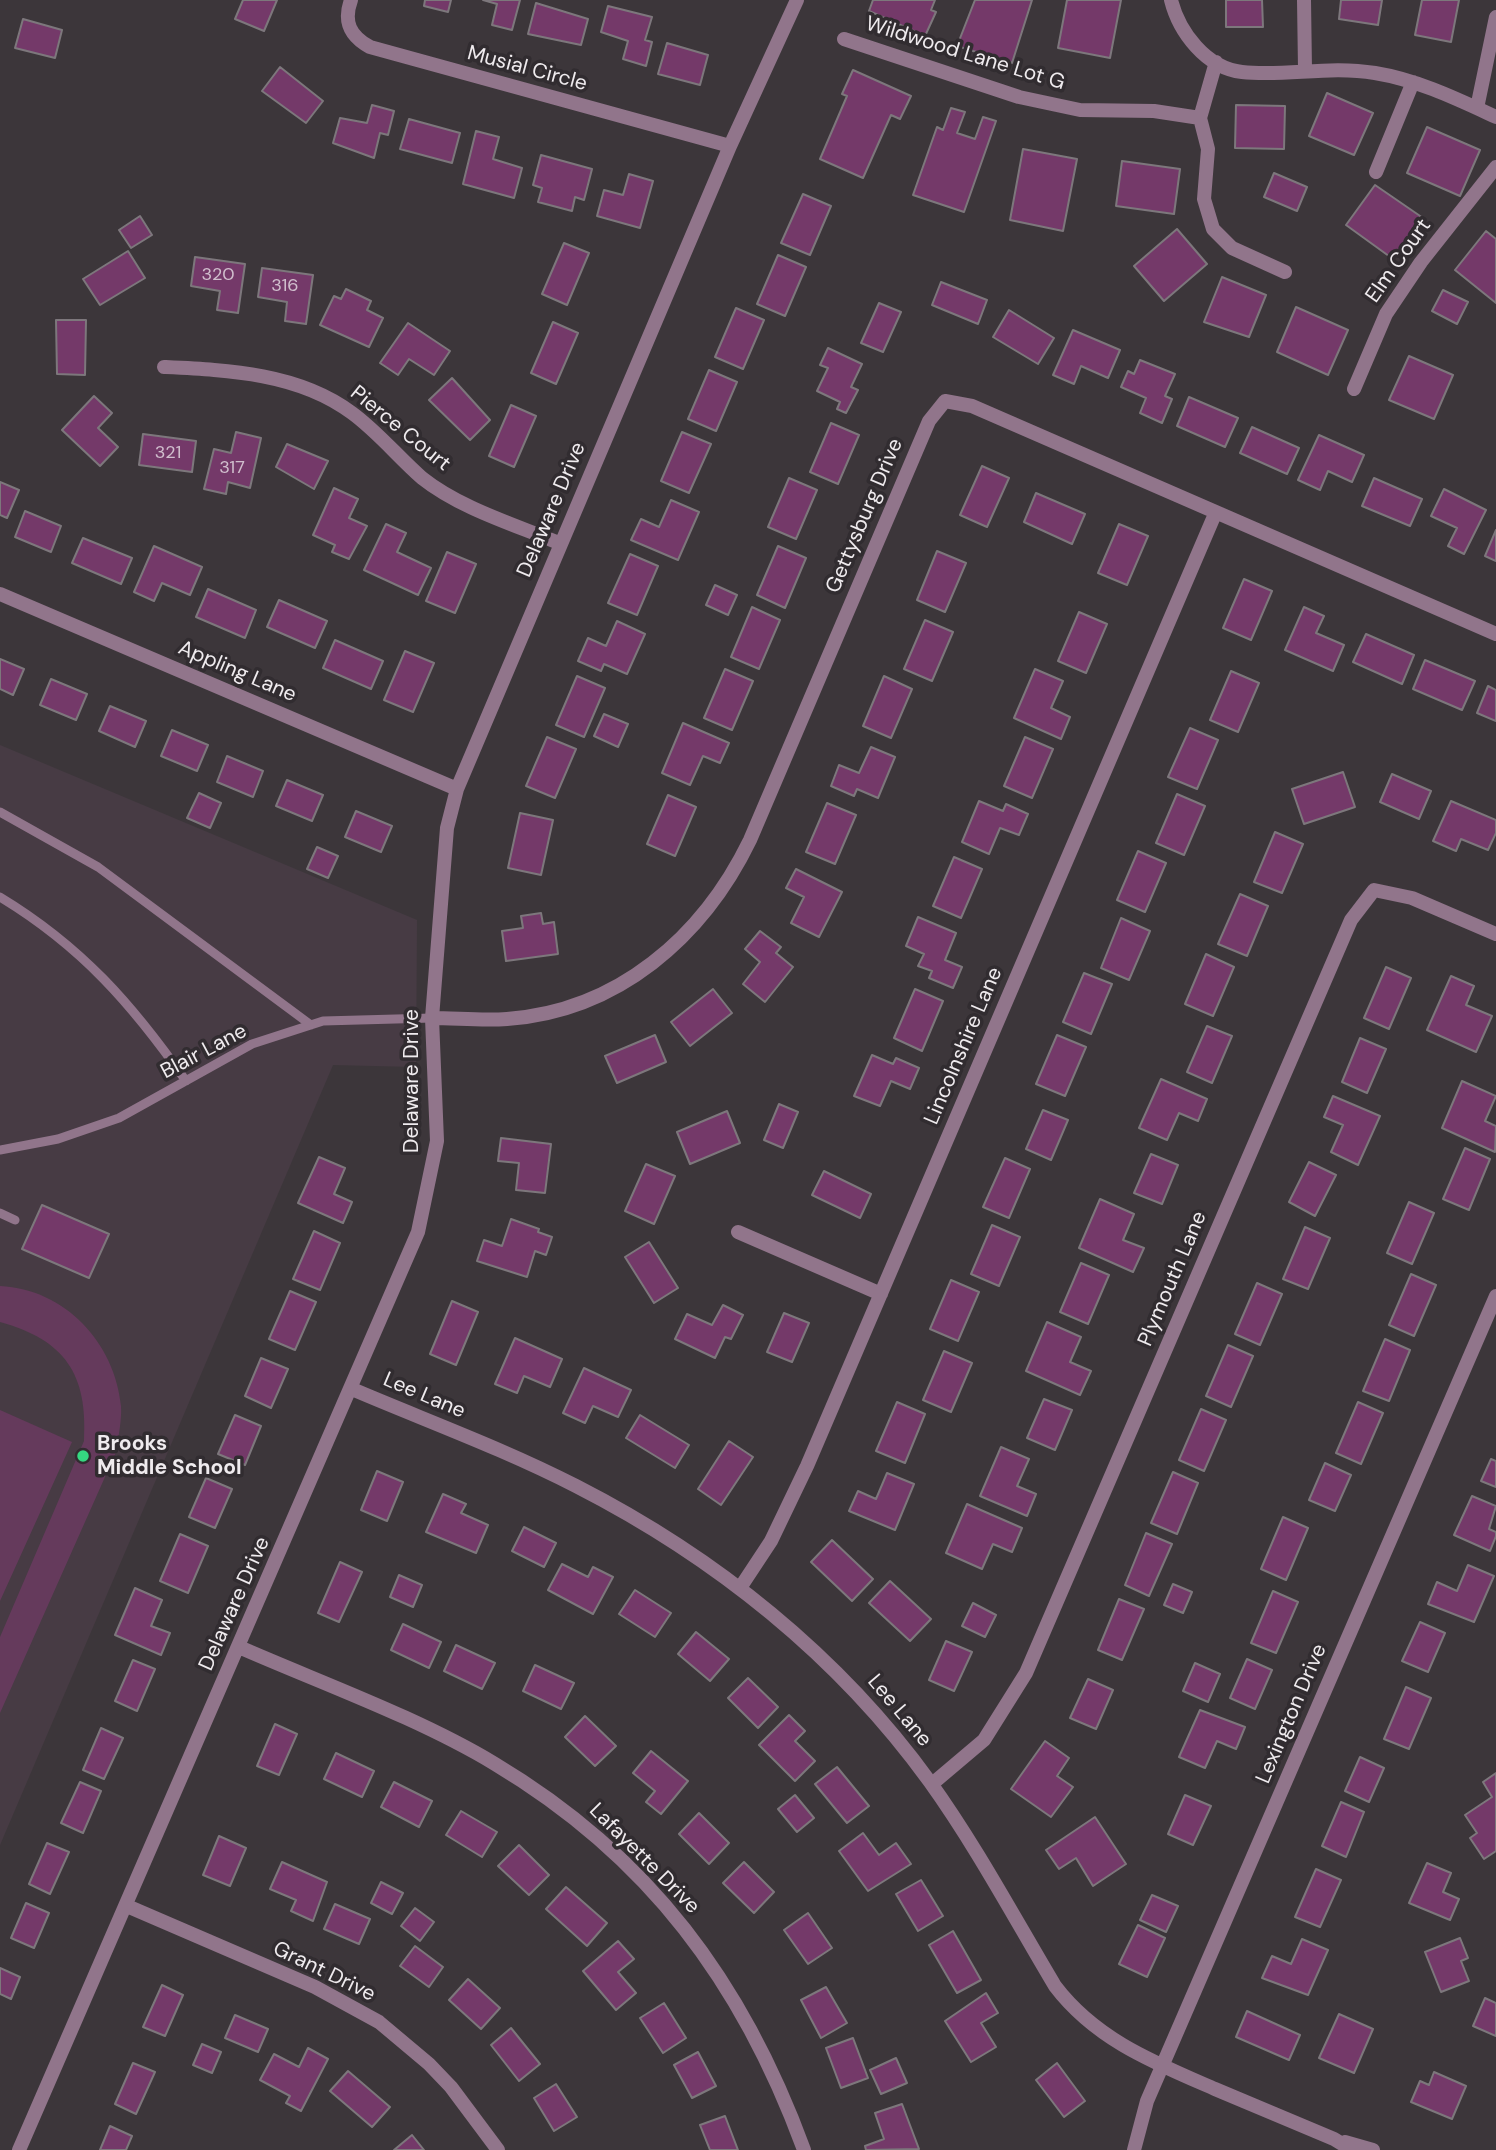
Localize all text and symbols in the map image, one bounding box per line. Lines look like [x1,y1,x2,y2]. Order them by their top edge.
street label: Wildwood Lane Lot G [862,12,1068,96]
street label: Musial Circle [464,41,590,97]
street label: Elm Court [1361,214,1437,308]
house number: 320 [201,264,235,286]
house number: 316 [271,275,299,297]
street label: Pierce Court [345,381,455,477]
street label: Gettysburg Drive [821,435,909,597]
street label: Delaware Drive [512,439,592,581]
house number: 321 [155,442,181,464]
house number: 317 [219,457,245,479]
street label: Appling Lane [174,636,300,708]
street label: Lincolnshire Lane [920,964,1008,1128]
street label: Delaware Drive [399,1009,425,1153]
street label: Blair Lane [157,1019,251,1085]
street label: Plymouth Lane [1133,1208,1213,1350]
street label: Lee Lane [379,1367,469,1425]
place label: Brooks Middle School [97,1431,242,1481]
marker: Brooks Middle School [75,1448,91,1464]
street label: Delaware Drive [194,1533,276,1675]
street label: Lexington Drive [1251,1640,1333,1788]
street label: Lee Lane [862,1670,936,1752]
street label: Lafayette Drive [583,1798,705,1920]
street label: Grant Drive [269,1936,379,2008]

